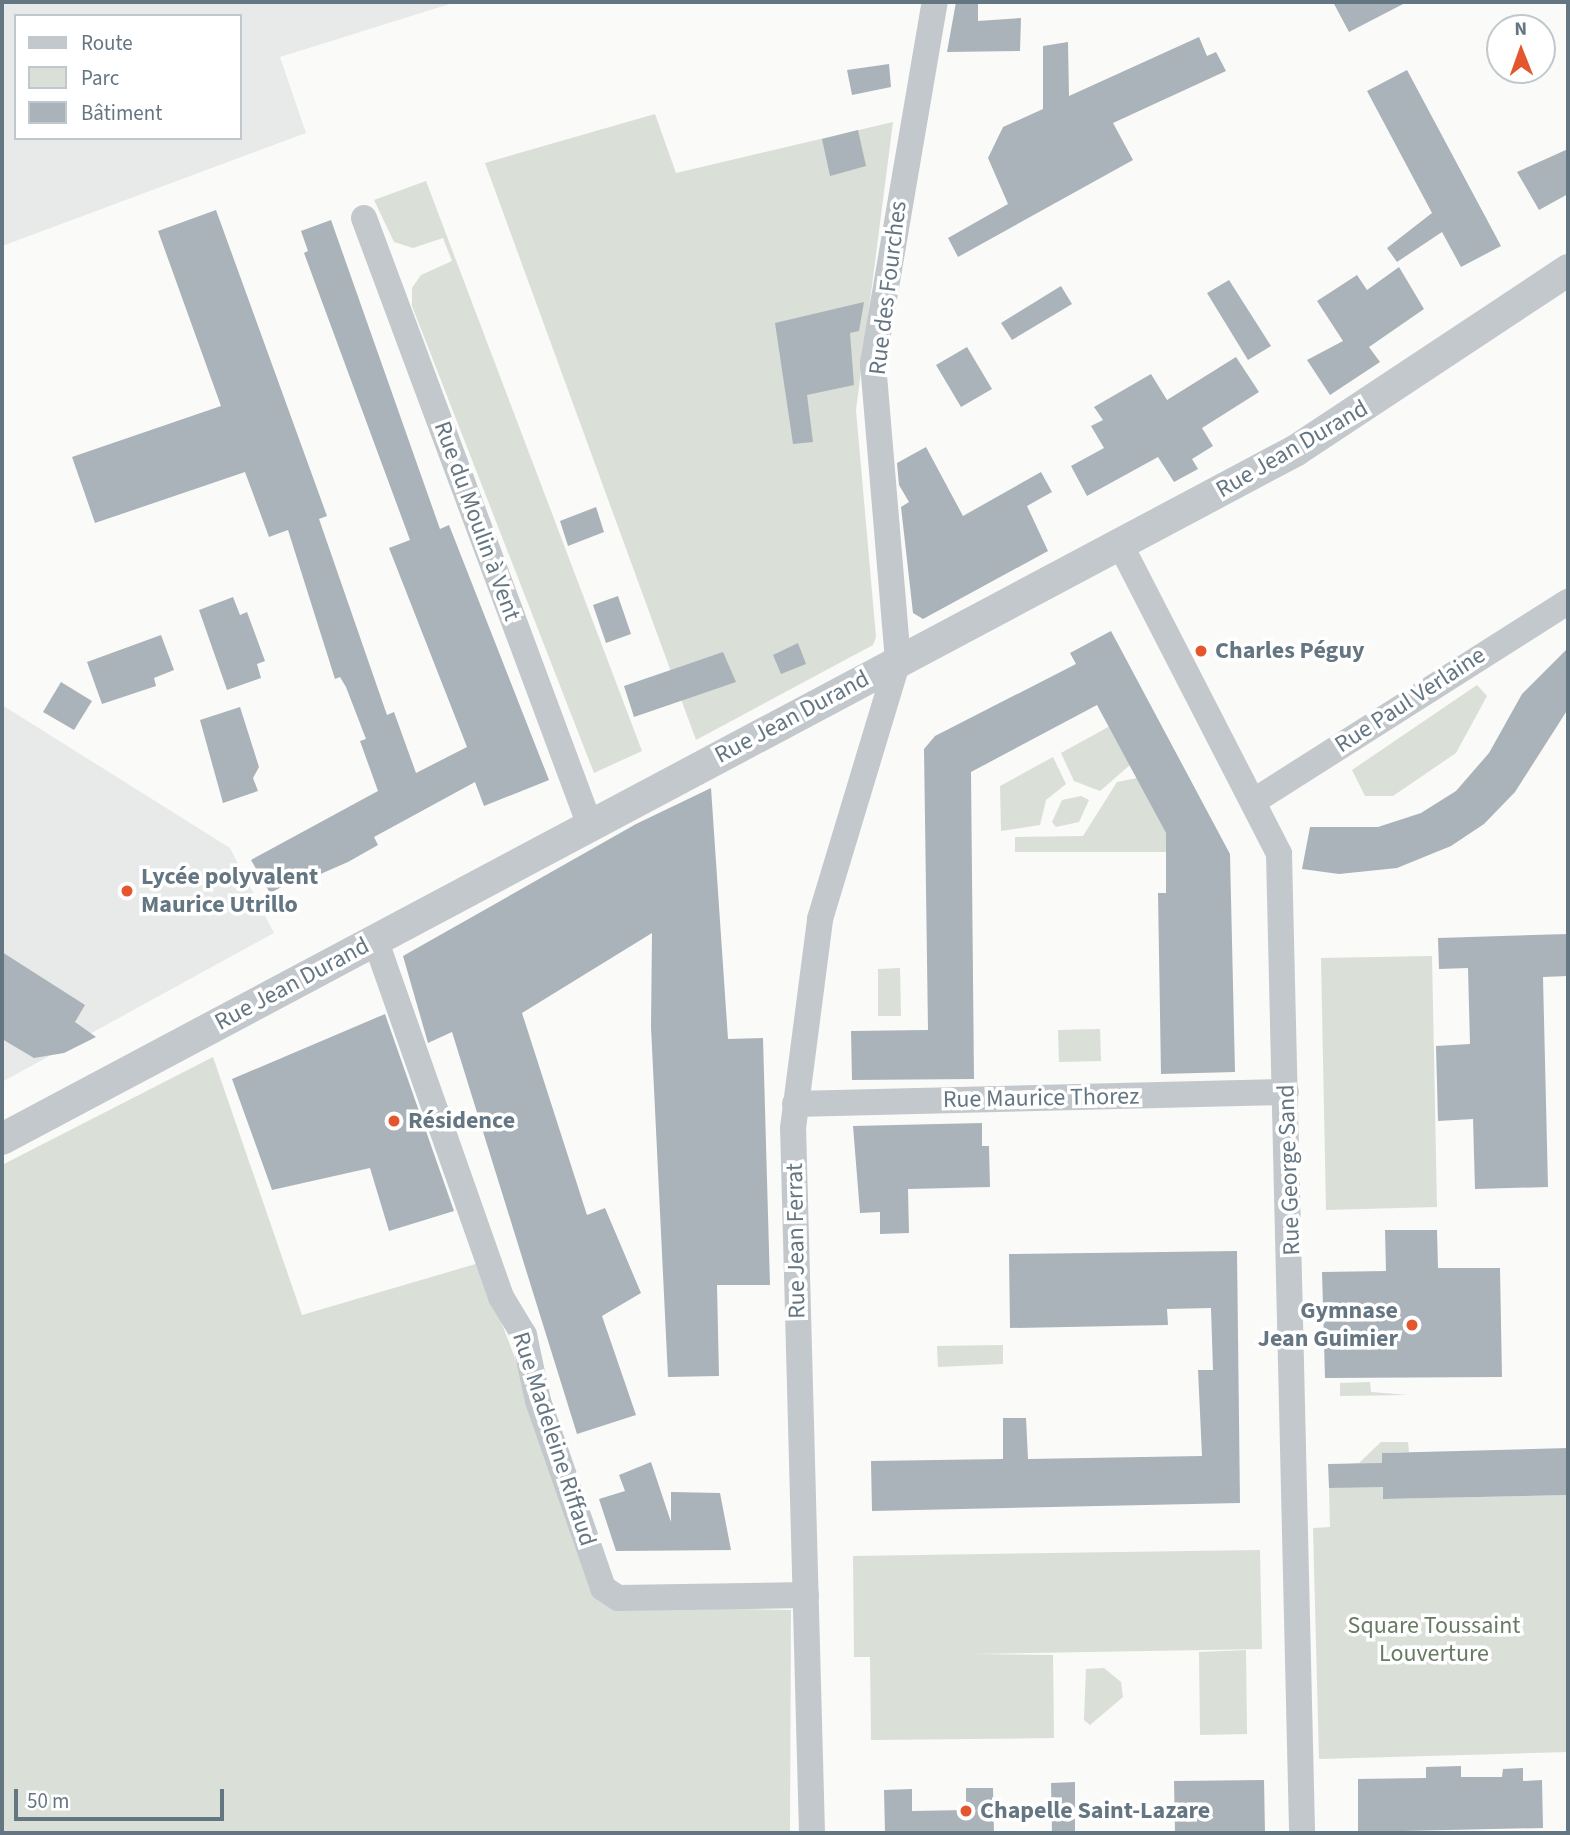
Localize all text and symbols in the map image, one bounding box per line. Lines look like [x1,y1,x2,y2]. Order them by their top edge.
legend [14,14,242,140]
north arrow [1486,14,1556,84]
text: N [1514,16,1527,43]
text: Route [81,28,133,58]
text: Parc [81,63,119,93]
text: Bâtiment [81,98,162,128]
street label: Rue des Fourches [863,199,913,377]
street label: Rue Jean Durand [1211,394,1373,504]
street label: Rue du Moulin à Vent [428,417,526,625]
place label: Charles Péguy [1215,637,1365,665]
street label: Rue Paul Verlaine [1329,641,1491,759]
marker: Charles Péguy [1193,643,1209,659]
street label: Rue Jean Durand [710,664,874,770]
place label: Lycée polyvalent Maurice Utrillo [141,863,318,919]
marker: Lycée polyvalent Maurice Utrillo [119,883,135,899]
street label: Rue Jean Durand [210,931,374,1037]
street label: Rue Maurice Thorez [943,1082,1139,1114]
street label: Rue George Sand [1272,1084,1306,1256]
place label: Résidence [408,1107,515,1135]
marker: Résidence [386,1113,402,1129]
street label: Rue Jean Ferrat [780,1163,812,1319]
place label: Gymnase Jean Guimier [1258,1297,1398,1353]
marker: Gymnase Jean Guimier [1404,1317,1420,1333]
street label: Rue Madeleine Riffaud [506,1328,602,1550]
park label: Square Toussaint Louverture [1348,1612,1520,1668]
scale bar [18,1776,228,1820]
text: 50 m [27,1786,69,1816]
place label: Chapelle Saint-Lazare [980,1797,1210,1825]
marker: Chapelle Saint-Lazare [958,1803,974,1819]

